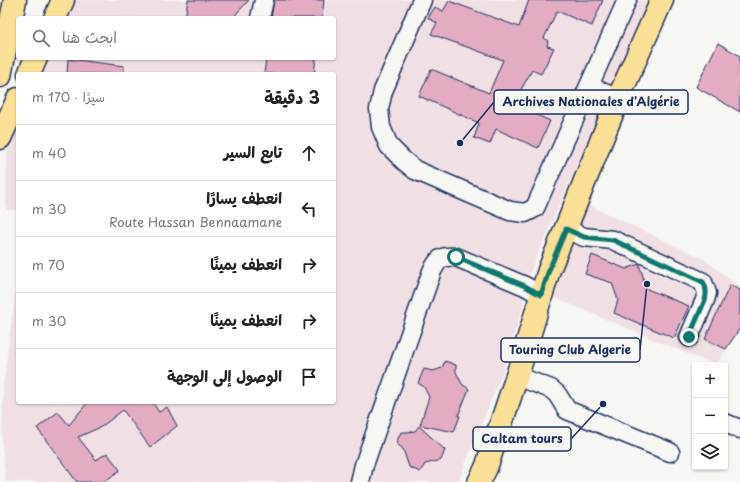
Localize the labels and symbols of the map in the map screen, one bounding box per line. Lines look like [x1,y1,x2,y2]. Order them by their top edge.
callout: Archives Nationales d'Algérie [494,90,688,114]
text: Archives Nationales d'Algérie [503,92,680,110]
route start [447,248,465,266]
route end [680,328,698,346]
callout: Touring Club Algerie [501,338,640,362]
text: Touring Club Algerie [509,340,632,358]
callout: Caltam tours [473,427,571,451]
text: Caltam tours [481,429,563,447]

